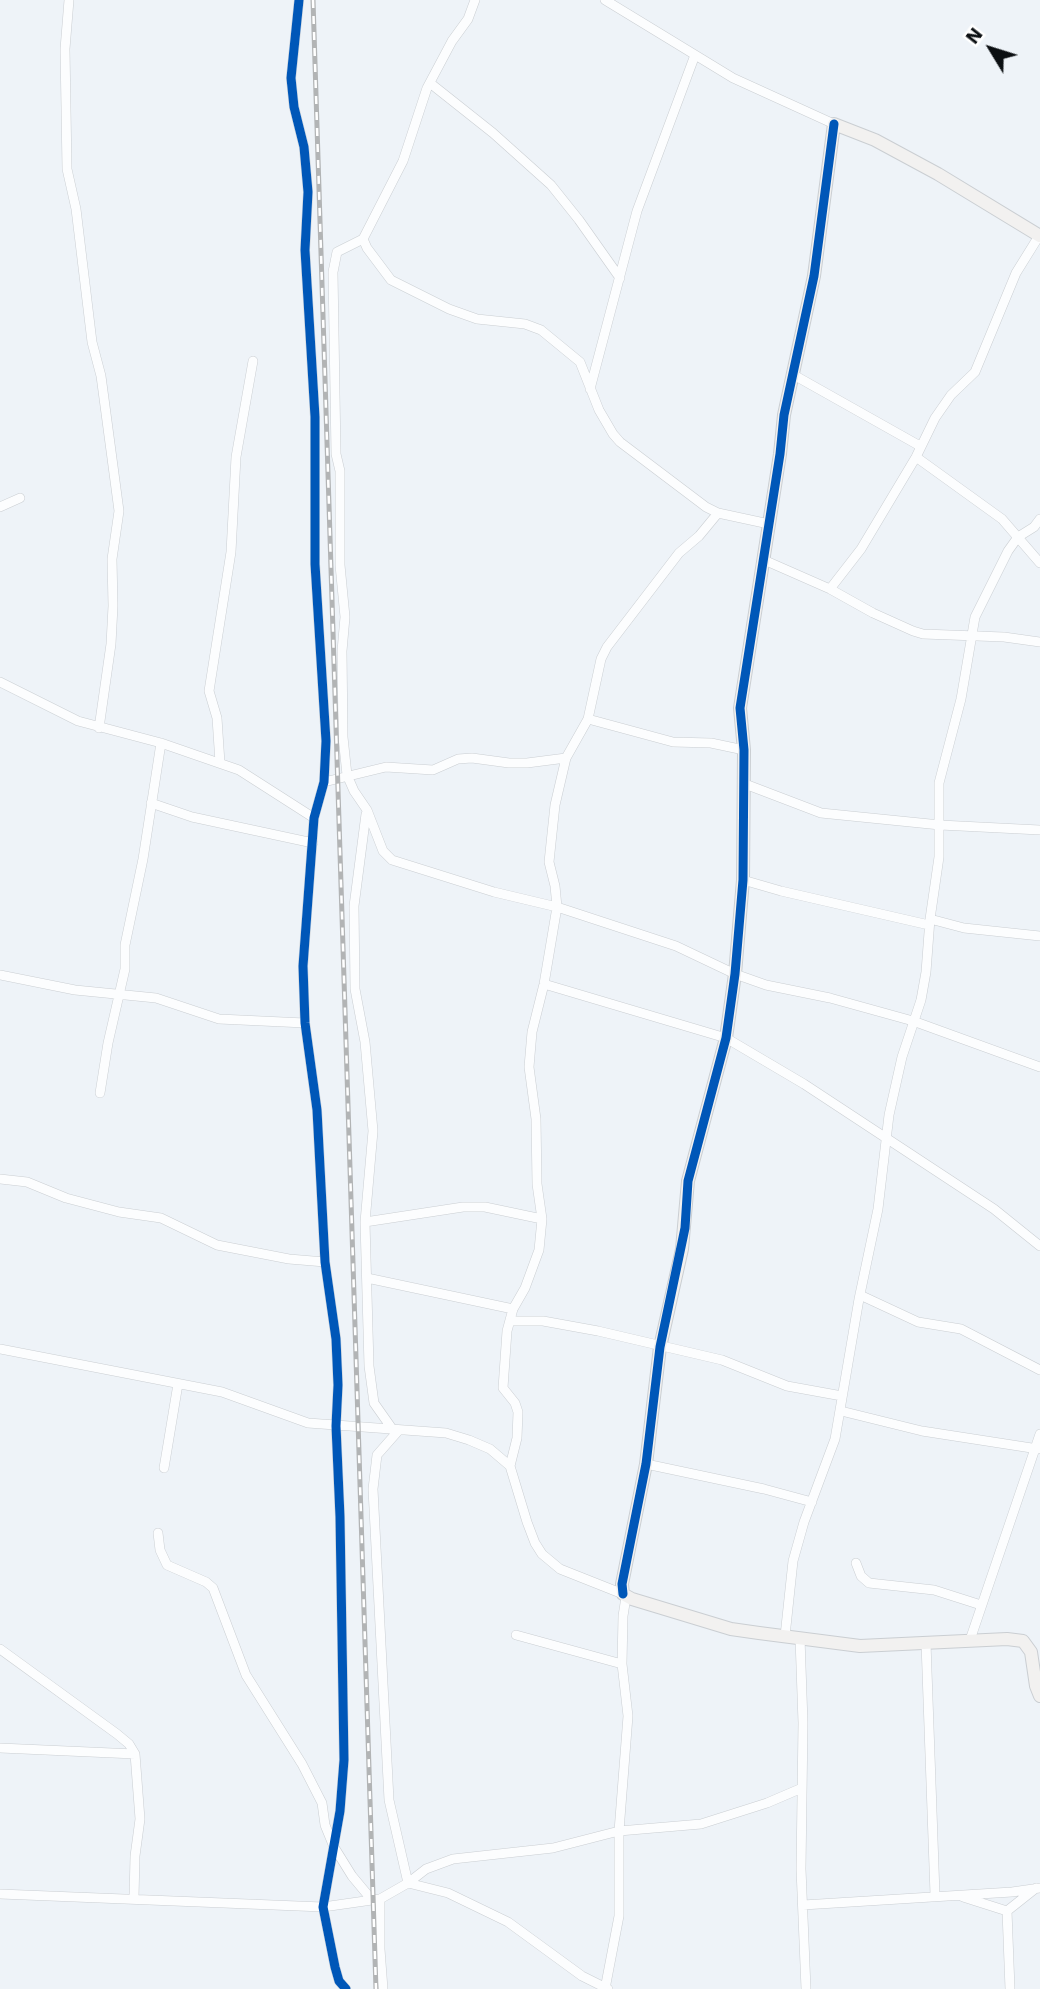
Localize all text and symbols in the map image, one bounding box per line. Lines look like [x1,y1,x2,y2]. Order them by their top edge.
north arrow [956,14,1026,84]
text: N [961,23,987,48]

